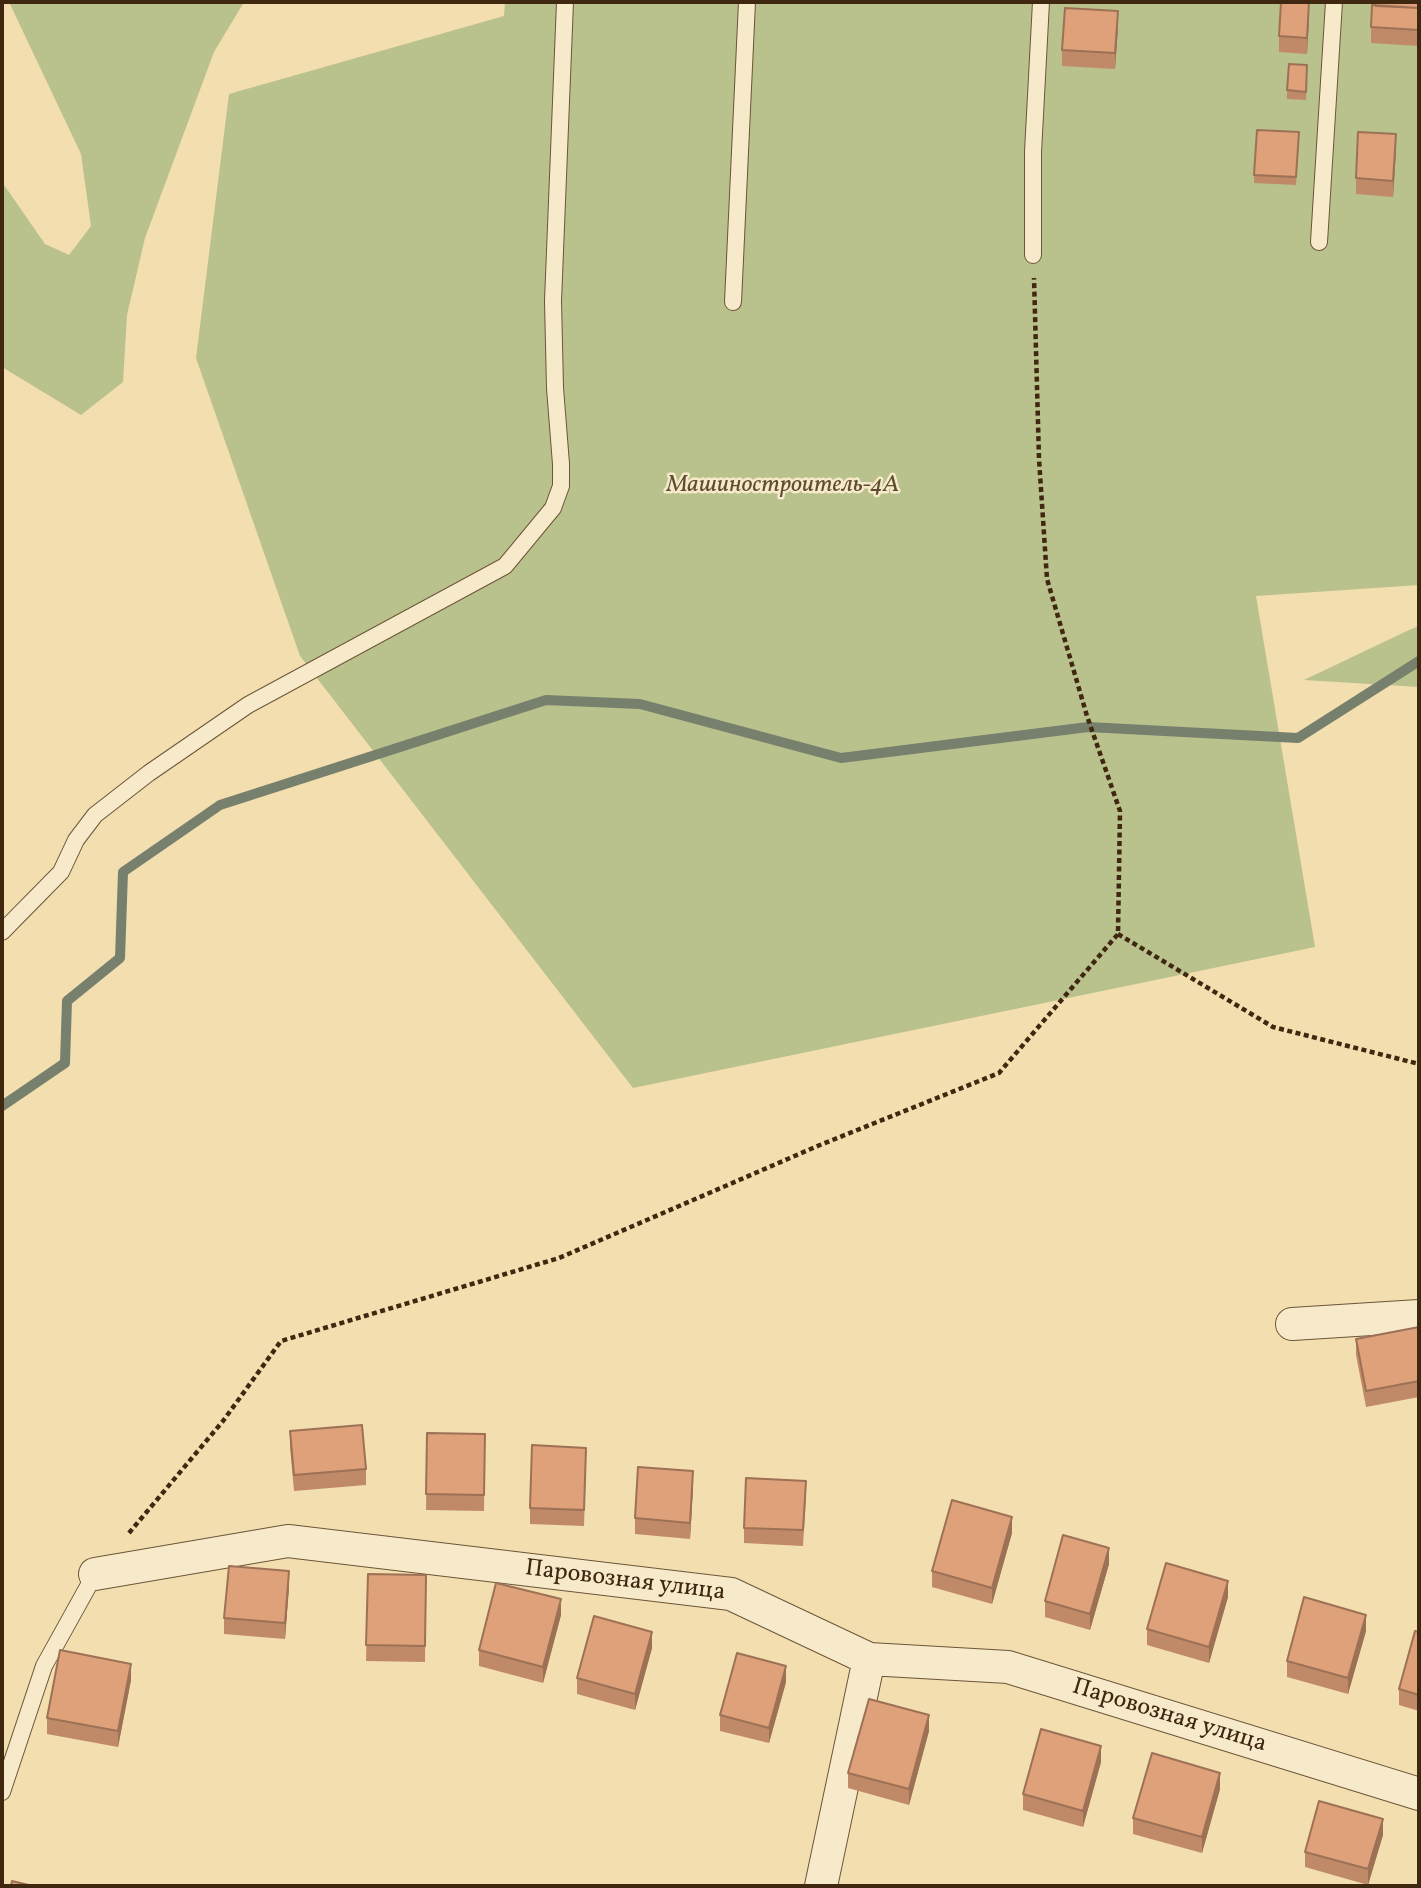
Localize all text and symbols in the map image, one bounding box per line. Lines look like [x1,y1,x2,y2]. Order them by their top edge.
park label: Машиностроитель-4А [667,473,899,501]
street label: Паровозная улица [523,1555,727,1609]
street label: Паровозная улица [1068,1674,1270,1760]

